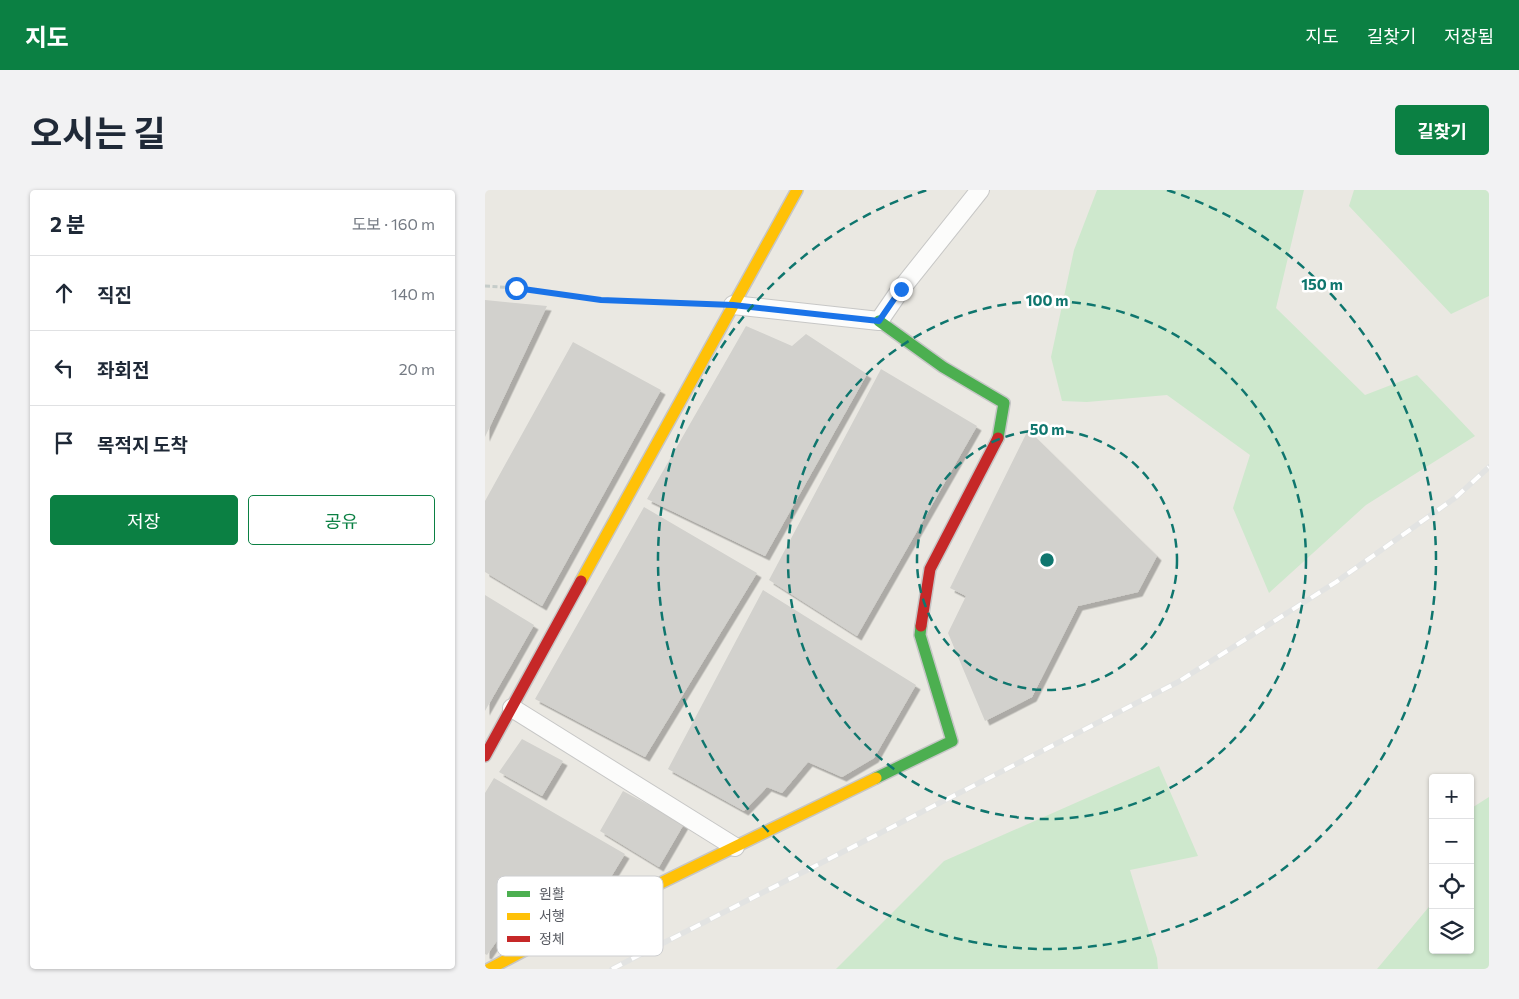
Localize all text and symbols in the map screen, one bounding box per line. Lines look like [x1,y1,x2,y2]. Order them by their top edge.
text: 지도 [25,22,69,51]
text: 지도 [1306,25,1339,47]
text: 길찾기 [1367,25,1416,47]
text: 저장됨 [1444,25,1494,47]
button: 길찾기 [1395,105,1489,155]
text: 오시는 길 [30,110,166,153]
text: 2 분 [50,211,85,236]
text: 도보 · 160 m [352,214,435,233]
text: 150 m [1301,275,1343,293]
route start [505,277,528,300]
route end [890,278,913,301]
icon: ahead [50,279,78,307]
text: 직진 [97,283,132,306]
text: 140 m [391,284,435,303]
text: 100 m [1026,291,1068,309]
icon: left [50,354,78,382]
text: 좌회전 [97,358,149,381]
text: 20 m [399,359,435,378]
text: 50 m [1030,420,1064,438]
icon: arrive [50,429,78,457]
text: 목적지 도착 [97,433,188,456]
button: 저장 [50,495,238,545]
button: 공유 [248,495,435,545]
centre of rings [1038,551,1056,569]
map controls [1429,774,1474,954]
button: + [1429,774,1474,819]
button: − [1429,819,1474,864]
button: locate [1429,864,1474,909]
legend [497,876,663,956]
text: 원활 [539,885,565,902]
text: 서행 [539,907,565,924]
button: layers [1429,909,1474,954]
text: 정체 [539,930,565,947]

